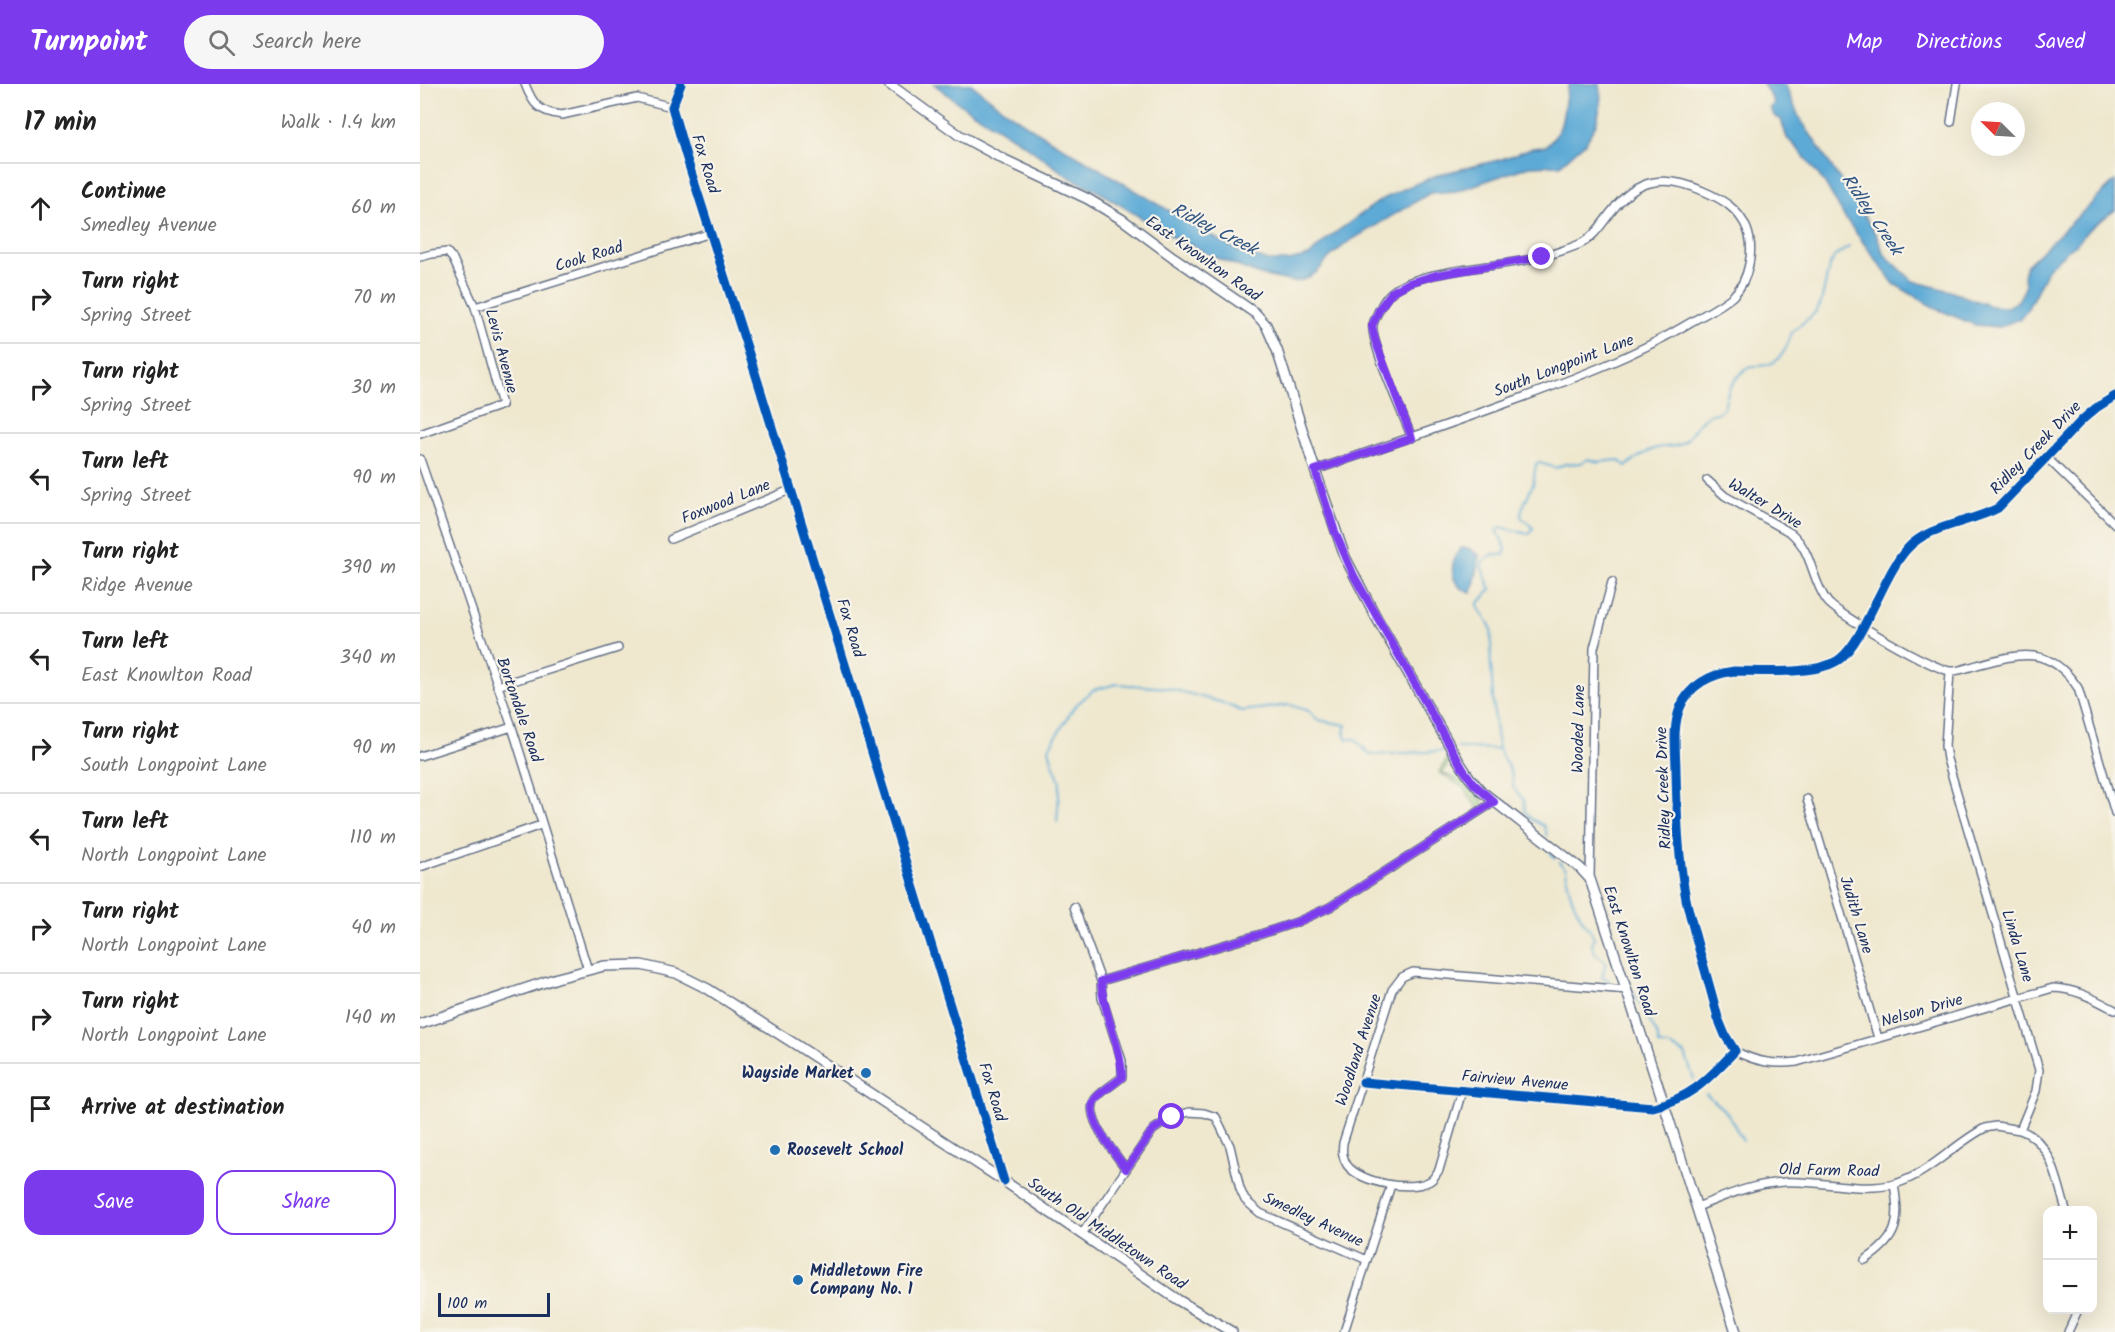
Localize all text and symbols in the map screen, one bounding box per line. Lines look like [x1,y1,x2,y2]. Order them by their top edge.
search box [184,15,604,69]
text: Turnpoint [30,20,148,65]
text: Search here [253,25,361,60]
icon: search [205,26,238,59]
text: Map [1846,26,1882,59]
text: Directions [1915,26,2002,59]
text: Saved [2035,26,2085,59]
text: 17 min [24,102,97,144]
north arrow [1971,102,2025,156]
text: Walk · 1.4 km [281,107,396,139]
street label: Fox Road [684,131,726,198]
water label: Ridley Creek [1833,168,1911,264]
text: Continue [81,175,166,210]
icon: ahead [24,192,57,225]
text: 60 m [351,192,396,224]
water label: Ridley Creek [1166,196,1264,265]
text: Smedley Avenue [81,210,217,242]
street label: East Knowlton Road [1140,210,1267,309]
street label: Cook Road [552,235,627,279]
route end [1528,243,1554,269]
text: Turn right [81,265,179,300]
icon: right [24,282,57,315]
text: 70 m [353,282,396,314]
text: Spring Street [81,300,191,332]
street label: Levis Avenue [478,306,524,396]
street label: South Longpoint Lane [1490,328,1638,404]
text: Turn right [81,355,179,390]
icon: right [24,372,57,405]
text: 30 m [351,372,396,404]
text: Spring Street [81,390,191,422]
street label: Ridley Creek Drive [1984,395,2088,501]
text: Turn left [81,445,168,480]
icon: left [24,462,57,495]
text: 90 m [352,462,396,494]
street label: Walter Drive [1723,472,1807,536]
street label: Foxwood Lane [678,473,774,531]
text: Spring Street [81,480,191,512]
text: Turn right [81,535,179,570]
icon: right [24,552,57,585]
text: 390 m [341,552,396,584]
text: Ridge Avenue [81,570,193,602]
street label: Fox Road [829,595,871,662]
text: Turn left [81,625,168,660]
icon: left [24,642,57,675]
text: 340 m [340,642,396,674]
street label: Bortondale Road [489,654,549,767]
text: East Knowlton Road [81,660,252,692]
street label: Wooded Lane [1566,685,1592,773]
text: Turn right [81,715,179,750]
street label: Ridley Creek Drive [1649,726,1679,850]
icon: right [24,732,57,765]
text: 90 m [352,732,396,764]
text: South Longpoint Lane [81,750,267,782]
text: Turn left [81,805,168,840]
icon: left [24,822,57,855]
text: 110 m [350,822,396,854]
text: North Longpoint Lane [81,840,267,872]
street label: Judith Lane [1832,873,1880,957]
street label: East Knowlton Road [1596,882,1662,1021]
text: Turn right [81,895,179,930]
street label: Linda Lane [1994,907,2040,985]
icon: right [24,912,57,945]
text: 40 m [351,912,396,944]
text: North Longpoint Lane [81,930,267,962]
text: Turn right [81,985,179,1020]
street label: Nelson Drive [1878,987,1966,1035]
street label: Woodland Avenue [1329,991,1389,1109]
icon: right [24,1002,57,1035]
text: 140 m [345,1002,396,1034]
text: North Longpoint Lane [81,1020,267,1052]
street label: Fox Road [971,1059,1013,1126]
place label: Wayside Market [742,1061,855,1086]
street label: Fairview Avenue [1461,1064,1569,1098]
marker: Wayside Market [859,1066,873,1080]
text: Arrive at destination [81,1091,284,1126]
icon: arrive [24,1092,57,1125]
route start [1158,1103,1184,1129]
place label: Roosevelt School [787,1138,904,1163]
marker: Roosevelt School [768,1143,782,1157]
street label: Old Farm Road [1779,1158,1880,1184]
button: Save [24,1170,204,1235]
button: Share [216,1170,396,1235]
street label: South Old Middletown Road [1022,1171,1193,1297]
street label: Smedley Avenue [1259,1186,1367,1254]
map controls [2043,1206,2097,1314]
button: + [2043,1206,2097,1260]
place label: Middletown Fire Company No. 1 [810,1259,923,1302]
button: − [2043,1260,2097,1314]
marker: Middletown Fire Company No. 1 [791,1273,805,1287]
scale bar [438,1290,550,1318]
text: 100 m [447,1291,487,1316]

